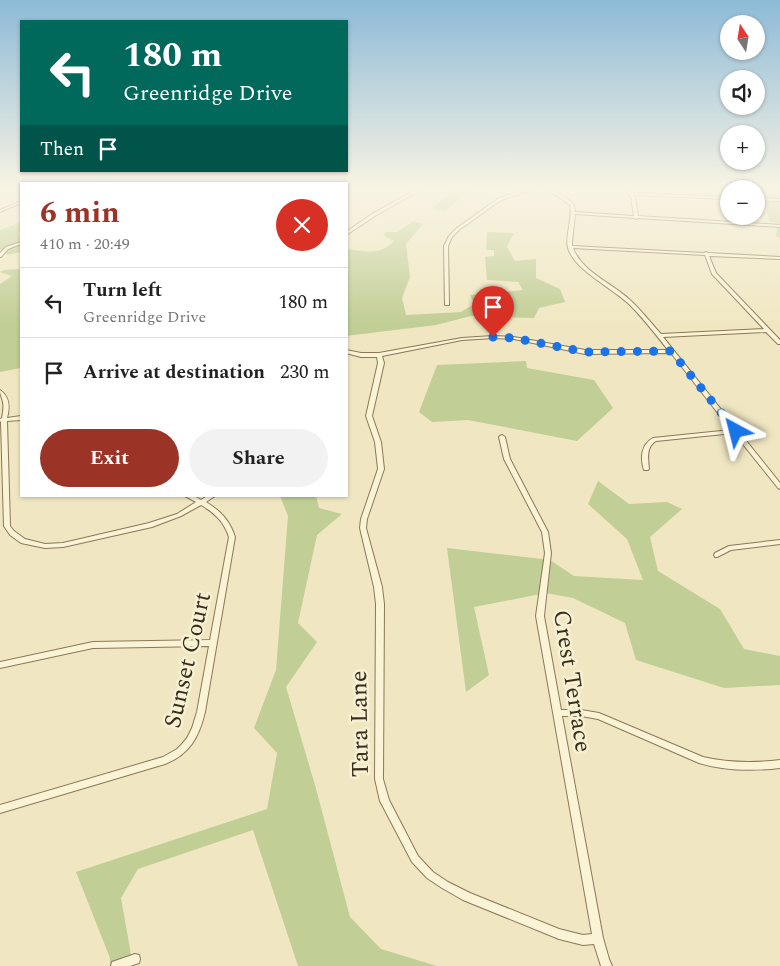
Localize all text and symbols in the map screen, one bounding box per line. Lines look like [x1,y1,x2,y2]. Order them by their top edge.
north arrow [720,15,765,60]
map controls [720,15,765,225]
text: 180 m [123,29,222,82]
icon: left [40,40,105,105]
button: sound [720,70,765,115]
text: Greenridge Drive [123,77,292,110]
button: + [720,125,765,170]
text: Then [40,135,84,164]
icon: arrive [94,135,122,163]
button: − [720,180,765,225]
text: 6 min [40,190,120,236]
button: close [276,199,328,251]
text: 410 m · 20:49 [40,232,130,256]
text: Turn left [83,276,162,305]
pin [472,286,514,337]
text: 180 m [278,288,328,317]
icon: left [40,289,68,317]
icon: arrive [479,293,507,321]
text: Greenridge Drive [83,305,206,329]
text: Arrive at destination [83,358,265,387]
text: 230 m [280,358,330,387]
icon: arrive [40,359,68,387]
position arrow [709,404,761,456]
button: Exit [40,429,179,487]
button: Share [189,429,328,487]
street label: Sunset Court [155,589,221,732]
street label: Crest Terrace [543,607,601,755]
street label: Tara Lane [341,670,379,778]

